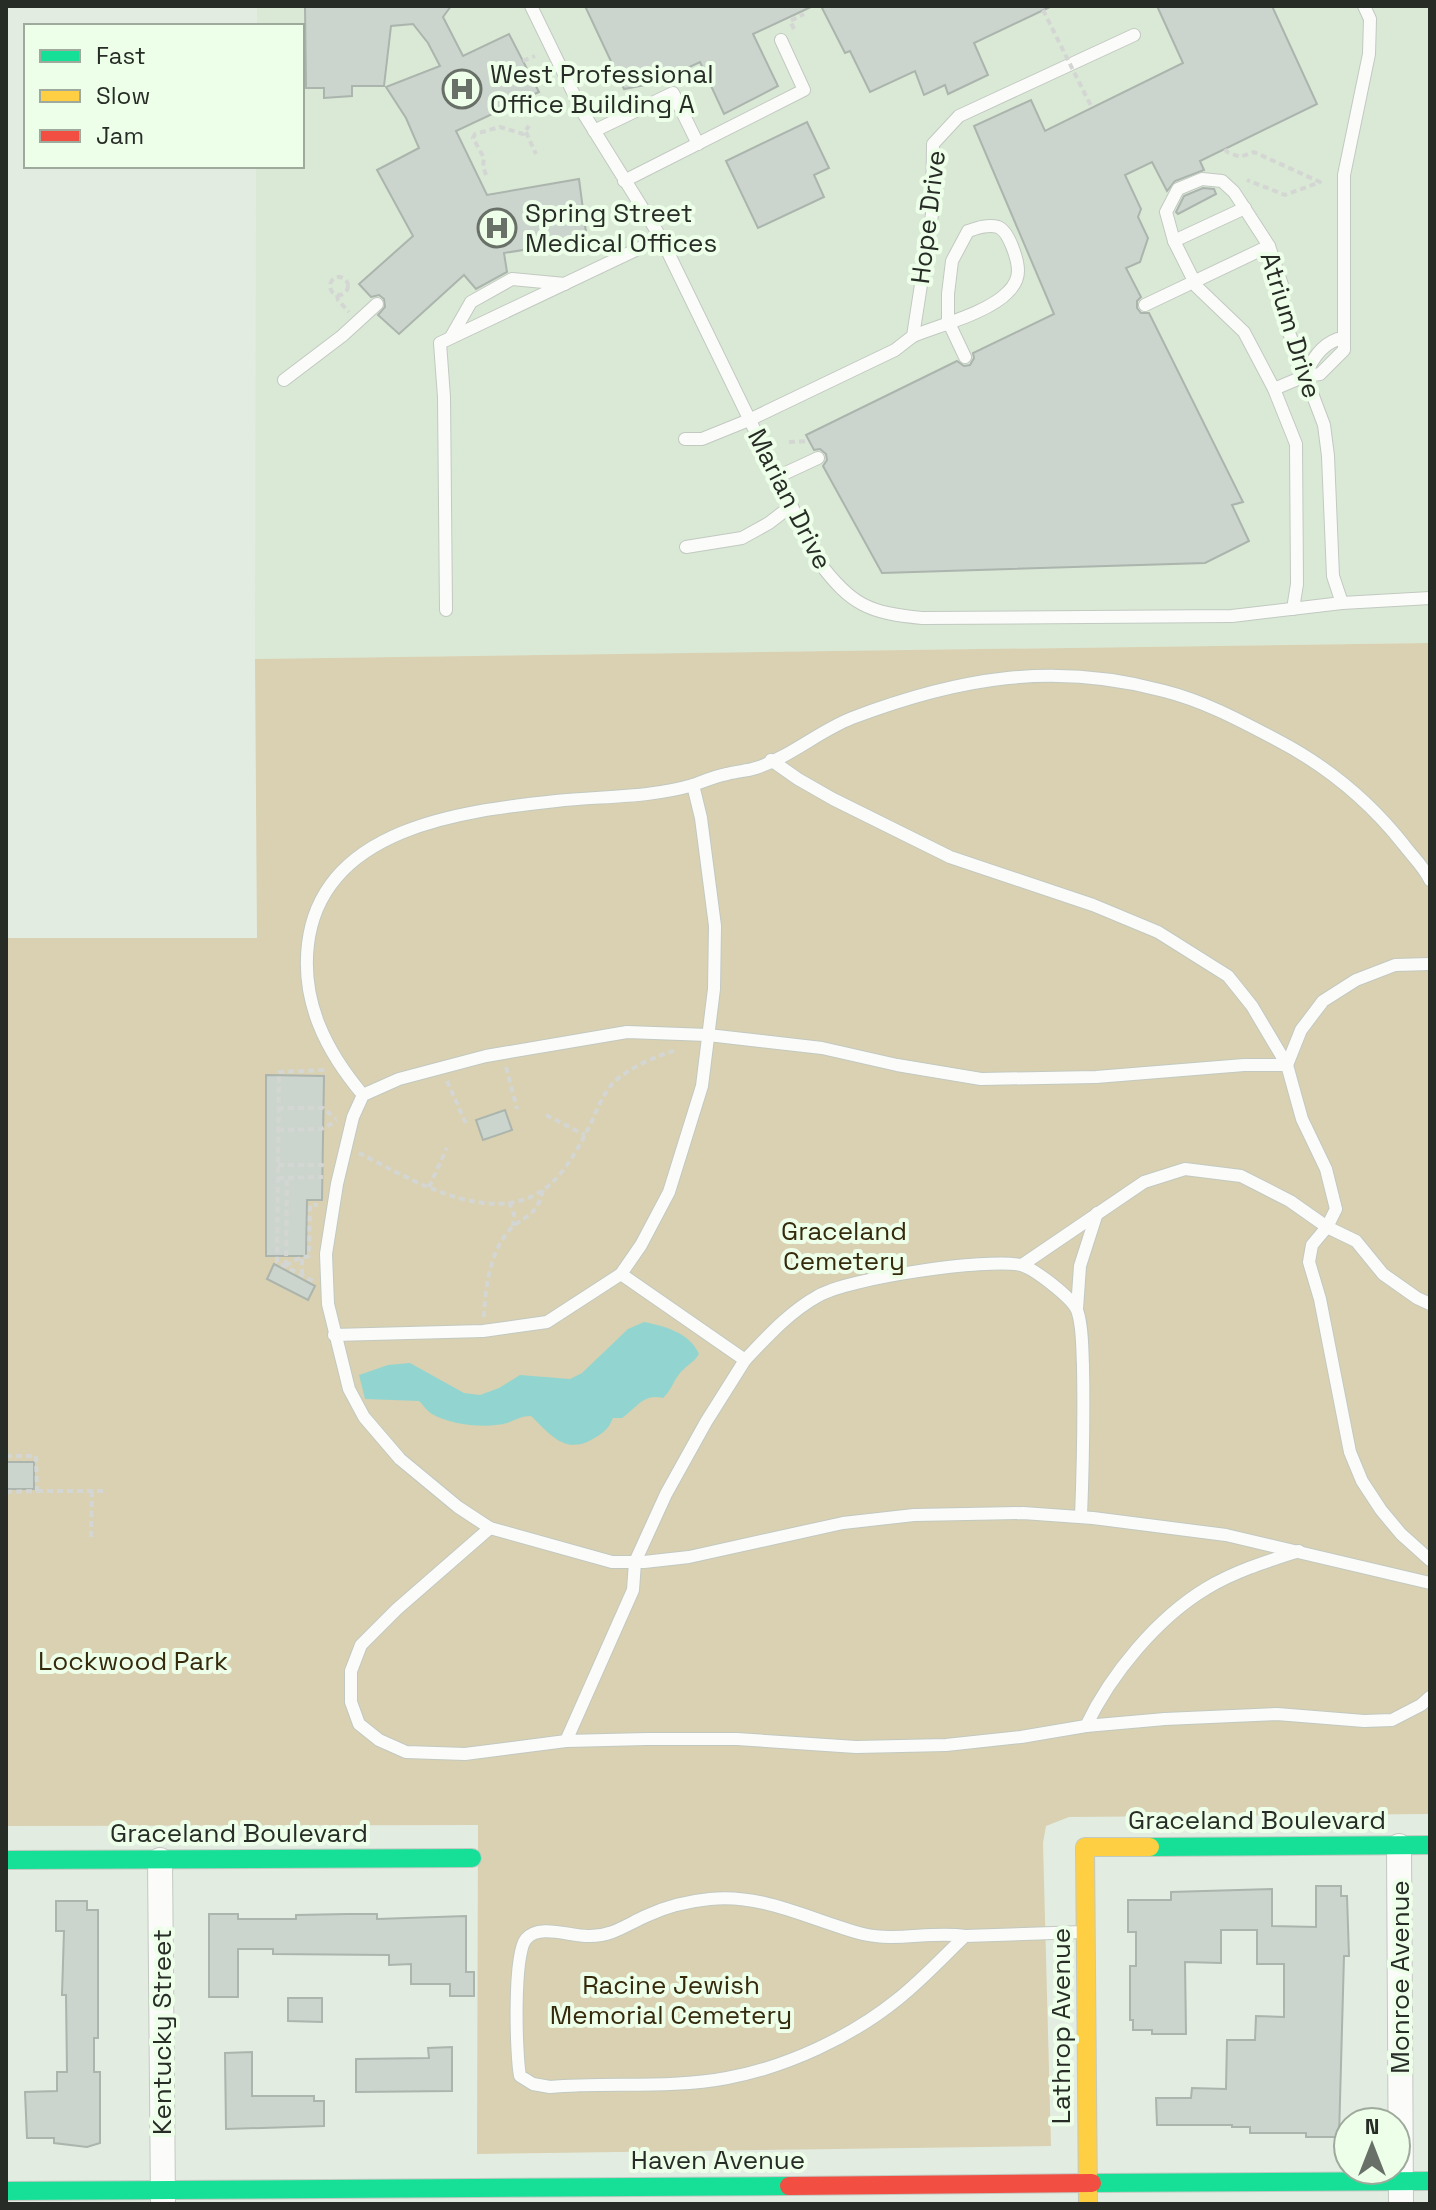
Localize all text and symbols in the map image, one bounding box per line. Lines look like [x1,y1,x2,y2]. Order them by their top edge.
legend [24,24,304,168]
text: Fast [96,40,146,71]
place label: West Professional Office Building A [490,57,714,121]
hospital icon: West Professional Office Building A [441,68,483,110]
text: Slow [96,80,150,111]
text: Jam [96,120,144,151]
street label: Hope Drive [903,148,953,286]
place label: Spring Street Medical Offices [525,196,717,260]
hospital icon: Spring Street Medical Offices [476,207,518,249]
street label: Atrium Drive [1253,248,1329,402]
street label: Marian Drive [740,423,840,575]
park label: Graceland Cemetery [781,1214,907,1278]
park label: Lockwood Park [38,1644,228,1678]
street label: Graceland Boulevard [1128,1803,1386,1837]
street label: Graceland Boulevard [110,1816,368,1850]
street label: Monroe Avenue [1383,1880,1417,2074]
street label: Lathrop Avenue [1044,1928,1078,2124]
street label: Kentucky Street [145,1929,179,2135]
park label: Racine Jewish Memorial Cemetery [550,1968,792,2032]
north arrow [1332,2106,1412,2186]
text: N [1365,2112,1379,2140]
street label: Haven Avenue [631,2143,805,2177]

